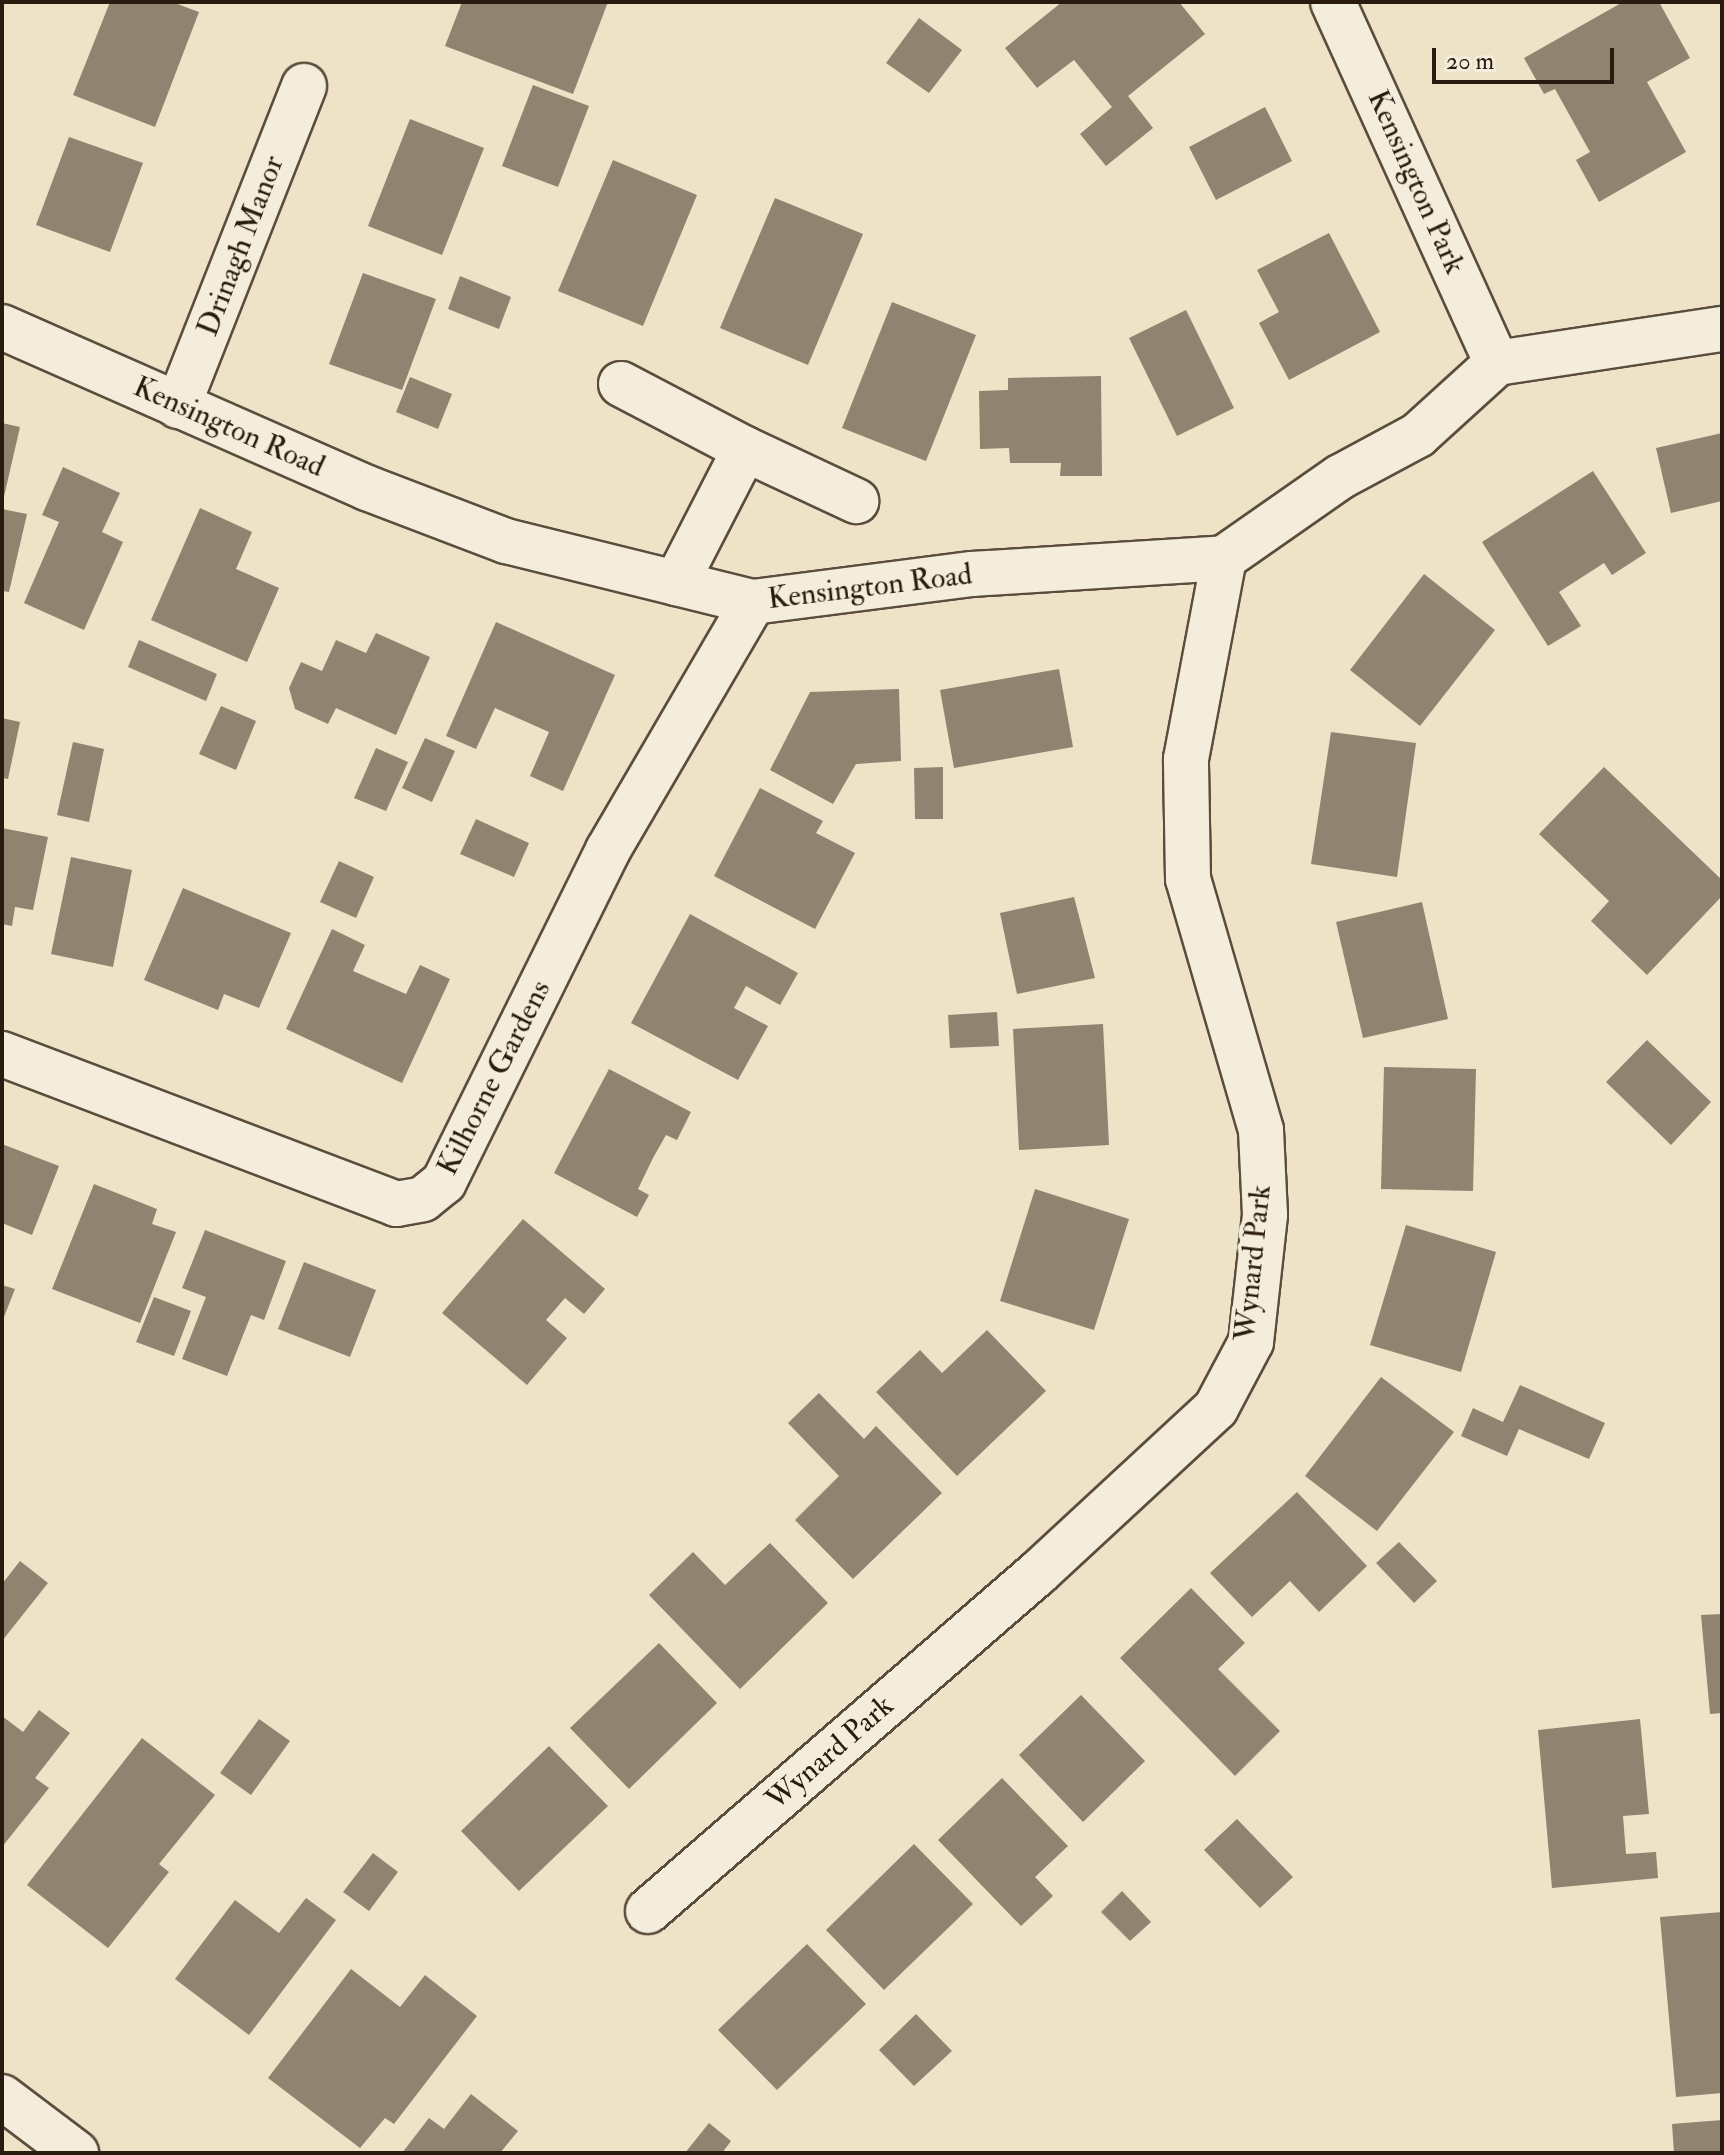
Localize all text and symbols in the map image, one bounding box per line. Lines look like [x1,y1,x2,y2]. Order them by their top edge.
scale bar [1436,32,1618,82]
text: 20 m [1446,46,1494,77]
street label: Kensington Park [1359,84,1473,280]
street label: Drinagh Manor [190,151,292,341]
street label: Kensington Road [128,369,330,485]
street label: Kensington Road [766,557,974,617]
street label: Kilhorne Gardens [429,975,559,1181]
street label: Wynard Park [1227,1183,1279,1343]
street label: Wynard Park [759,1688,901,1818]

